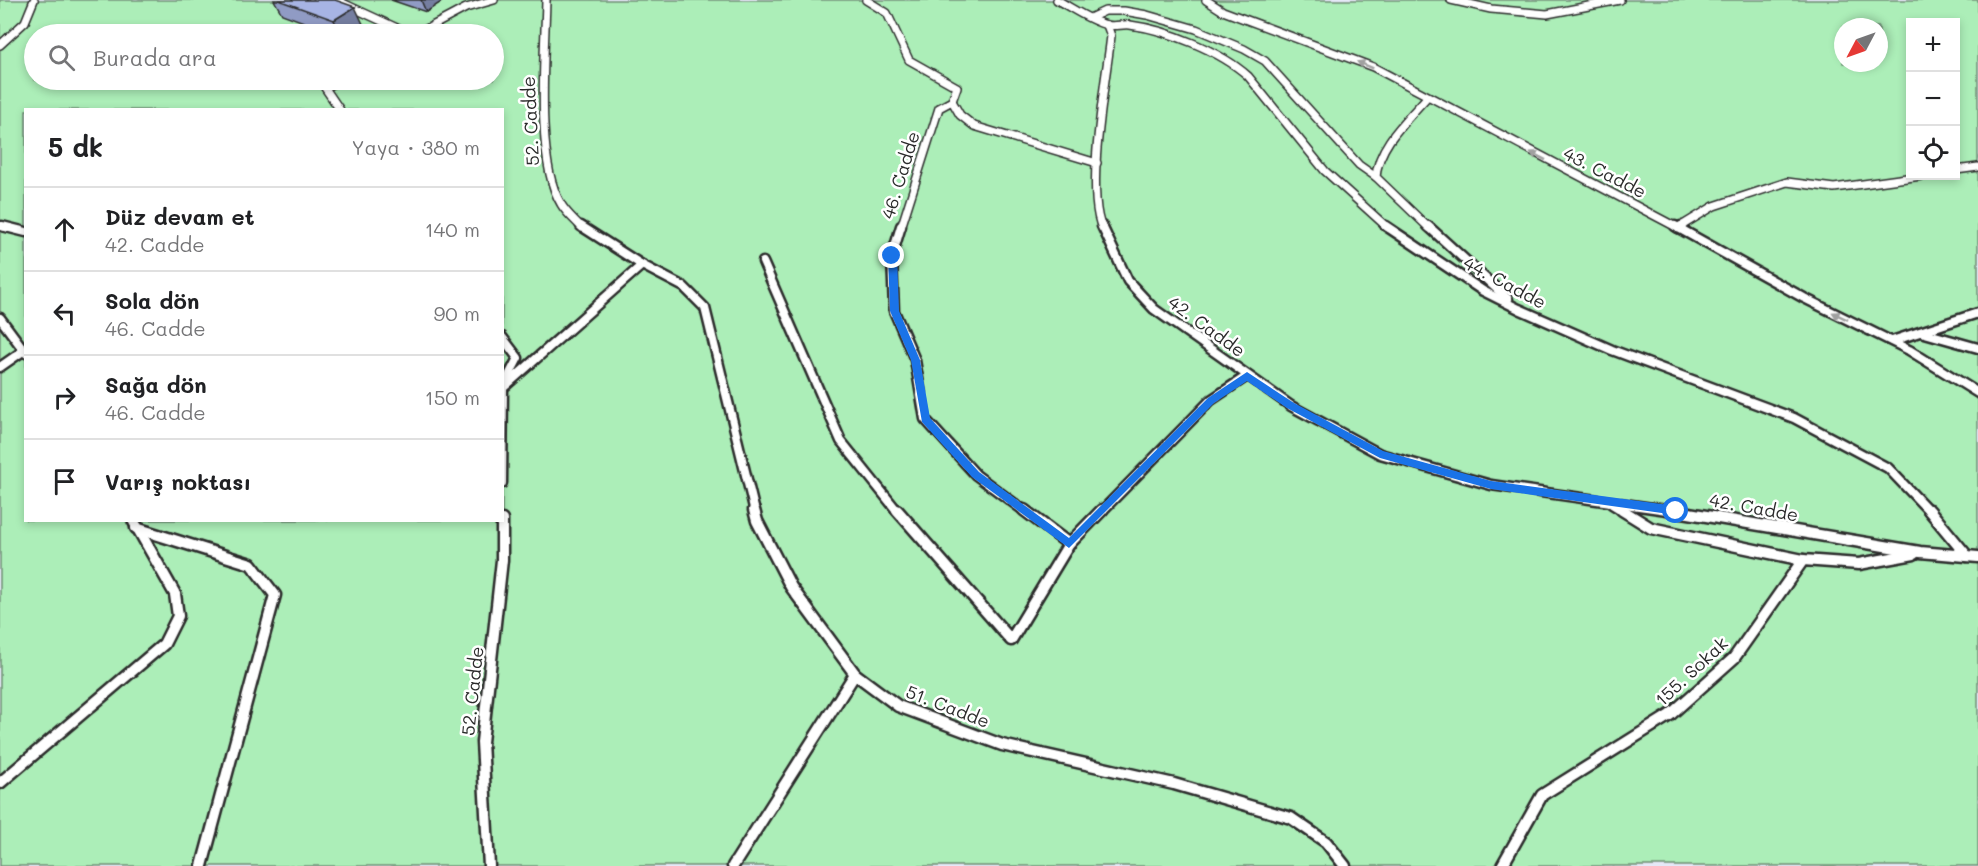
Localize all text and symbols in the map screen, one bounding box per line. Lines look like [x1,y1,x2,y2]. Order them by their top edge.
north arrow [1834,18,1888,72]
map controls [1906,18,1960,180]
button: + [1906,18,1960,72]
search box [24,24,504,90]
icon: search [45,41,78,74]
text: Burada ara [93,43,217,72]
one-way arrow [1356,60,1374,70]
button: − [1906,72,1960,126]
street label: 52. Cadde [516,76,544,166]
button: locate [1906,126,1960,180]
street label: 46. Cadde [875,128,925,222]
text: 5 dk [48,130,103,164]
text: Yaya · 380 m [352,134,480,160]
street label: 43. Cadde [1559,141,1651,203]
one-way arrow [1529,151,1546,160]
text: Düz devam et [105,202,254,231]
icon: ahead [48,213,81,246]
text: 140 m [425,216,480,242]
text: 42. Cadde [105,231,205,257]
route end [878,242,904,268]
street label: 44. Cadde [1460,250,1550,314]
text: Sola dön [105,286,199,315]
street label: 42. Cadde [1164,290,1250,362]
icon: left [48,297,81,330]
text: 90 m [434,300,480,326]
one-way arrow [1831,311,1848,320]
text: 46. Cadde [105,315,206,341]
text: Sağa dön [105,370,207,399]
icon: right [48,381,81,414]
text: 150 m [425,384,480,410]
text: 46. Cadde [105,399,206,425]
icon: arrive [48,465,81,498]
text: Varış noktası [105,467,251,496]
street label: 42. Cadde [1708,487,1800,527]
route start [1662,497,1688,523]
street label: 155. Sokak [1649,631,1733,711]
street label: 52. Cadde [455,645,489,737]
street label: 51. Cadde [903,679,993,733]

